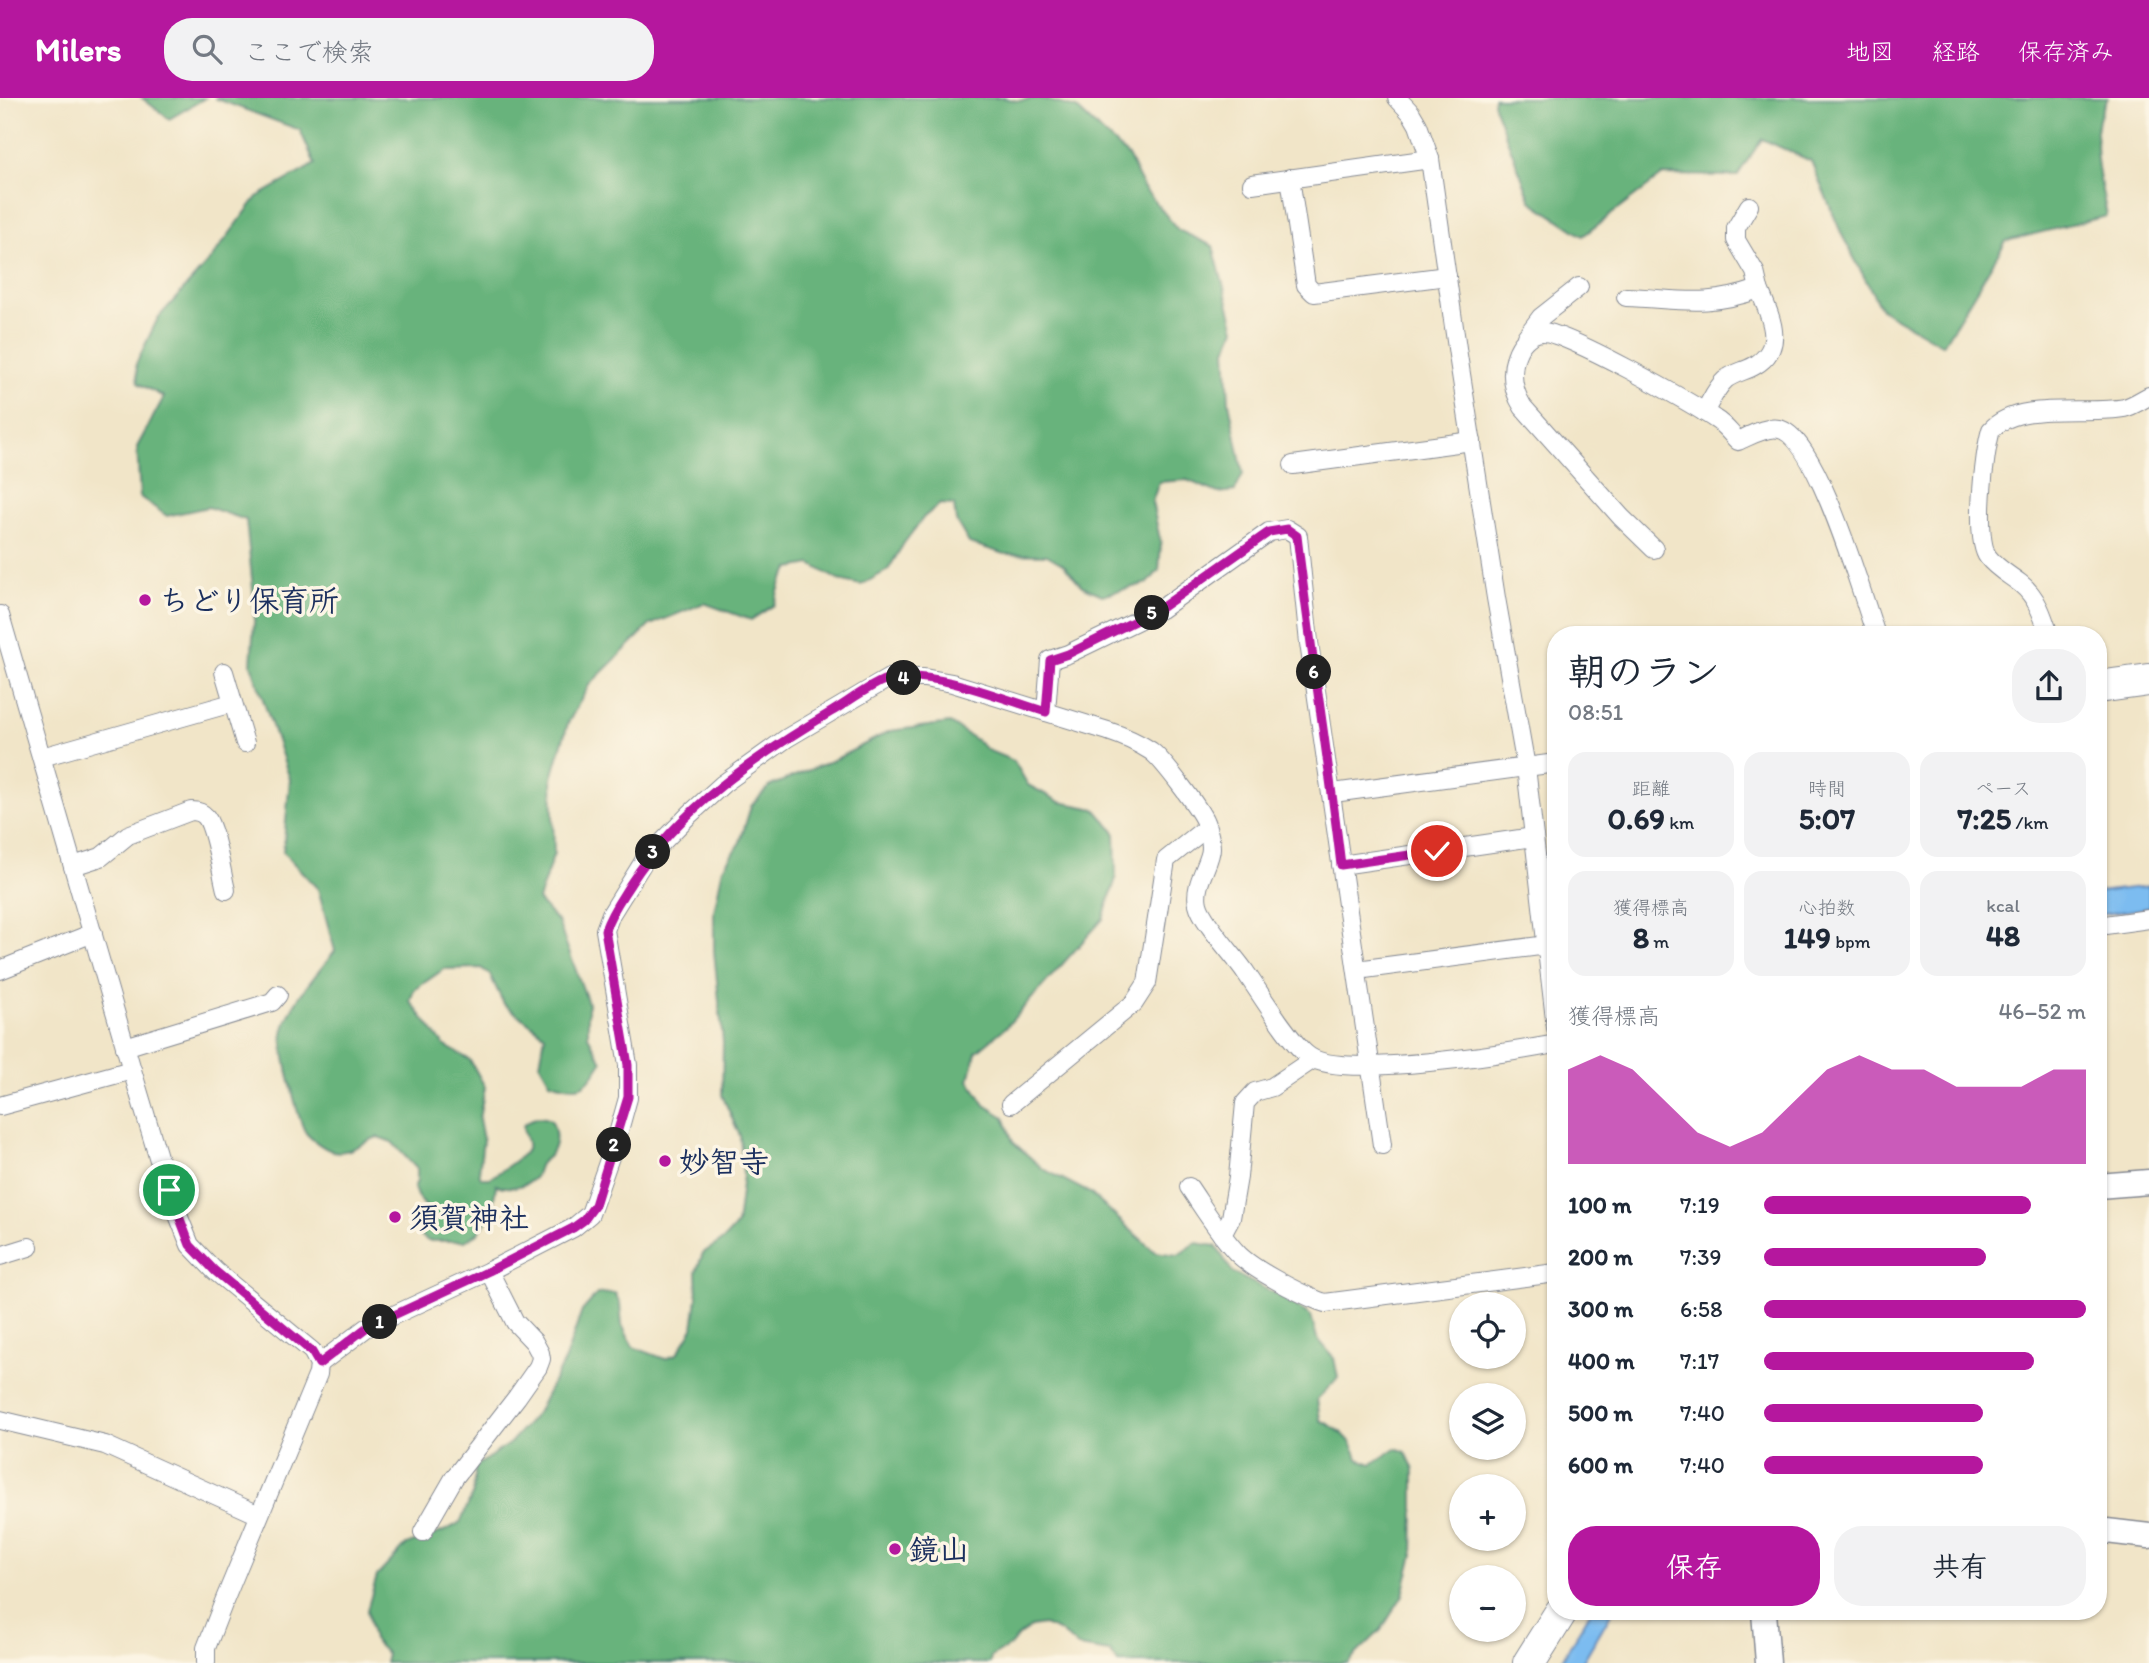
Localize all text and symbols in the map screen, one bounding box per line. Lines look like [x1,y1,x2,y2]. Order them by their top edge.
search box [164,18,654,81]
text: Milers [35,30,122,69]
icon: search [188,30,226,68]
text: ここで検索 [244,36,374,68]
text: 地図 [1846,37,1894,66]
text: 経路 [1932,37,1980,66]
text: 保存済み [2018,37,2114,66]
place label: ちどり保育所 [159,582,339,619]
marker: ちどり保育所 [137,592,153,608]
pin: 5 [1134,596,1170,630]
text: 5 [1147,601,1156,624]
text: 朝のラン [1568,649,1720,695]
button: share [2012,649,2086,723]
pin: 6 [1296,654,1332,690]
pin: 4 [886,660,922,696]
text: 6 [1308,660,1319,683]
text: 4 [898,666,909,689]
text: 08:51 [1568,698,1623,726]
text: 距離 [1632,777,1670,800]
text: 時間 [1808,777,1846,800]
text: ペース [1975,777,2031,800]
text: 0.69 [1608,800,1665,837]
text: 5:07 [1799,800,1855,837]
text: 7:25 [1957,800,2011,837]
text: km [1665,811,1694,834]
text: /km [2011,811,2049,834]
pin [1407,821,1467,881]
icon: check [1418,832,1456,870]
pin: 3 [636,834,670,870]
text: 3 [647,840,658,863]
text: kcal [1986,894,2020,917]
text: 獲得標高 [1613,896,1689,919]
text: 心拍数 [1798,896,1856,919]
text: 48 [1986,917,2020,954]
text: 8 [1633,919,1649,956]
text: 149 [1783,919,1831,956]
text: m [1649,930,1669,953]
text: bpm [1831,930,1871,953]
text: 46–52 m [1998,997,2086,1025]
text: 獲得標高 [1568,1002,1660,1030]
pin: 2 [596,1128,632,1162]
text: 2 [609,1133,619,1156]
place label: 妙智寺 [679,1143,769,1180]
marker: 妙智寺 [657,1153,673,1169]
pin [139,1160,199,1220]
icon: arrive [150,1171,188,1209]
text: 100 m [1568,1191,1632,1219]
text: 7:19 [1680,1191,1720,1219]
place label: 須賀神社 [409,1199,529,1236]
marker: 須賀神社 [387,1209,403,1225]
text: 200 m [1568,1243,1633,1271]
text: 7:39 [1680,1243,1722,1271]
map controls [1449,1292,1526,1642]
button: locate [1449,1292,1526,1369]
text: 300 m [1568,1295,1633,1323]
text: 6:58 [1680,1295,1722,1323]
pin: 1 [362,1304,398,1340]
text: 1 [375,1310,384,1333]
text: 400 m [1568,1347,1635,1375]
text: 7:17 [1680,1347,1719,1375]
button: layers [1449,1383,1526,1460]
text: 500 m [1568,1399,1633,1427]
text: 7:40 [1680,1399,1725,1427]
text: 600 m [1568,1451,1633,1479]
text: 7:40 [1680,1451,1725,1479]
button: + [1449,1474,1526,1551]
button: 保存 [1568,1526,1820,1606]
button: 共有 [1834,1526,2086,1606]
place label: 鏡山 [909,1531,969,1568]
marker: 鏡山 [887,1541,903,1557]
button: − [1449,1565,1526,1642]

